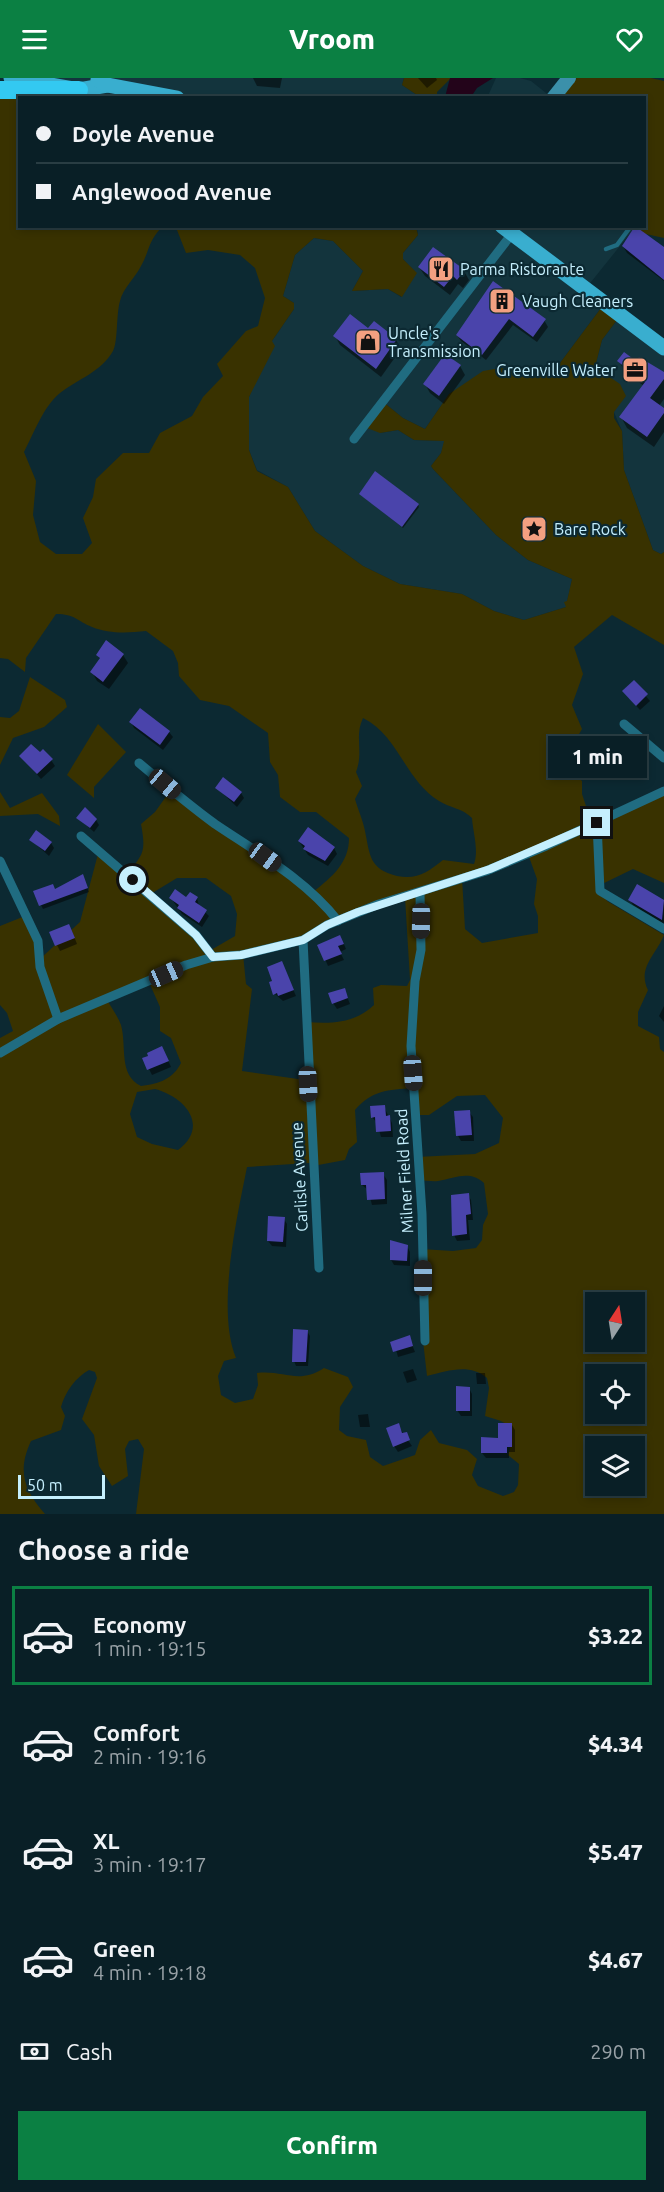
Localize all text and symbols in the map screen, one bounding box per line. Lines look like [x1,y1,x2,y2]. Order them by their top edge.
icon: menu [18,23,51,56]
icon: heart [613,23,646,56]
text: Vroom [289,24,375,54]
text: Doyle Avenue [72,121,215,146]
text: Anglewood Avenue [72,179,272,204]
restaurant icon: Parma Ristorante [426,254,456,284]
place label: Parma Ristorante [460,260,584,278]
building icon: Vaugh Cleaners [487,286,517,316]
place label: Vaugh Cleaners [522,292,633,310]
place label: Uncle's Transmission [388,324,481,360]
shop icon: Uncle's Transmission [353,327,383,357]
office icon: Greenville Water [620,355,650,385]
place label: Greenville Water [496,361,616,379]
place icon: Bare Rock [519,514,549,544]
place label: Bare Rock [554,520,626,538]
callout: 1 min [548,736,646,778]
text: 1 min [572,745,623,768]
car [145,766,185,802]
route end [583,809,610,836]
car [245,839,285,875]
route start [119,866,146,893]
car [412,903,430,939]
car [146,958,186,990]
car [403,1054,423,1092]
car [298,1066,318,1102]
street label: Milner Field Road [392,1108,416,1234]
street label: Carlisle Avenue [287,1122,311,1232]
car [414,1260,432,1296]
north arrow [585,1292,645,1352]
map controls [585,1292,645,1496]
button: locate [585,1364,645,1424]
button: layers [585,1436,645,1496]
scale bar [18,1472,105,1500]
text: 50 m [27,1476,63,1494]
text: Choose a ride [18,1535,190,1565]
icon: car [21,1609,75,1663]
text: Economy [93,1612,186,1637]
text: $3.22 [588,1623,643,1648]
text: 1 min · 19:15 [93,1637,207,1660]
icon: car [21,1717,75,1771]
text: Comfort [93,1720,180,1745]
text: $4.34 [588,1731,643,1756]
text: 2 min · 19:16 [93,1745,207,1768]
icon: car [21,1825,75,1879]
text: XL [93,1828,120,1853]
text: $5.47 [588,1839,643,1864]
text: 3 min · 19:17 [93,1853,207,1876]
icon: car [21,1933,75,1987]
text: Green [93,1936,155,1961]
text: $4.67 [588,1947,643,1972]
text: 4 min · 19:18 [93,1961,207,1984]
icon: cash [18,2035,51,2068]
text: Cash [66,2039,113,2064]
text: 290 m [590,2040,646,2063]
button: Confirm [18,2111,646,2180]

